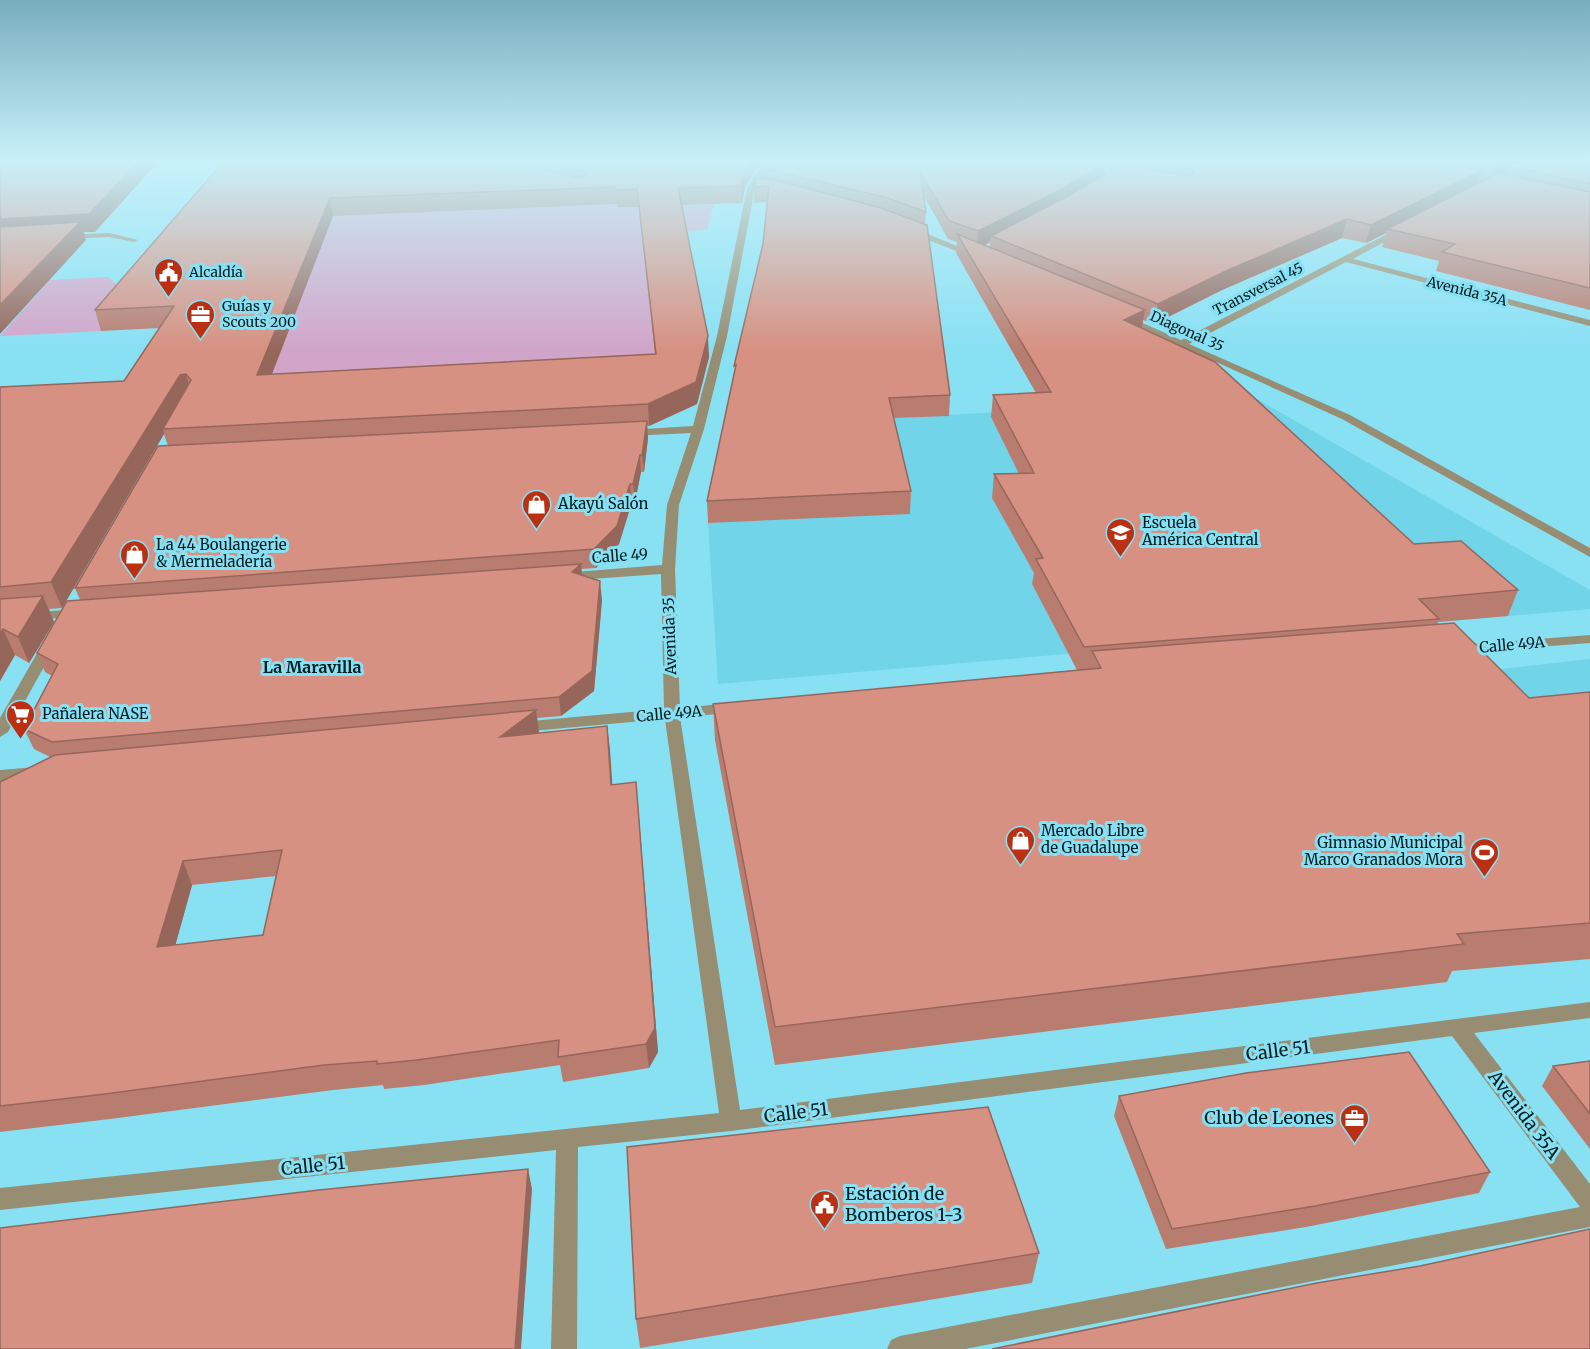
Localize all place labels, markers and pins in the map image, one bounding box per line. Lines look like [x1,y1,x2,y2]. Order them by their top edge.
public building icon: Alcaldía [152,256,184,298]
place label: Alcaldía [188,263,243,281]
place label: Guías y Scouts 200 [222,297,296,331]
office icon: Guías y Scouts 200 [185,298,217,340]
shop icon: Akayú Salón [521,488,553,530]
place label: Akayú Salón [557,494,648,513]
place label: Escuela América Central [1141,513,1259,549]
school or university icon: Escuela América Central [1105,516,1137,558]
place label: La 44 Boulangerie & Mermeladería [156,535,287,571]
shop icon: La 44 Boulangerie & Mermeladería [119,538,151,580]
supermarket icon: Pañalera NASE [5,698,37,740]
place label: Pañalera NASE [42,704,149,723]
place label: Mercado Libre de Guadalupe [1041,821,1144,857]
shop icon: Mercado Libre de Guadalupe [1004,824,1036,866]
place label: Gimnasio Municipal Marco Granados Mora [1304,833,1463,869]
sports icon: Gimnasio Municipal Marco Granados Mora [1468,836,1500,878]
office icon: Club de Leones [1339,1102,1371,1144]
place label: Club de Leones [1204,1106,1334,1129]
place label: Estación de Bomberos 1-3 [845,1182,963,1226]
public building icon: Estación de Bomberos 1-3 [808,1188,840,1230]

